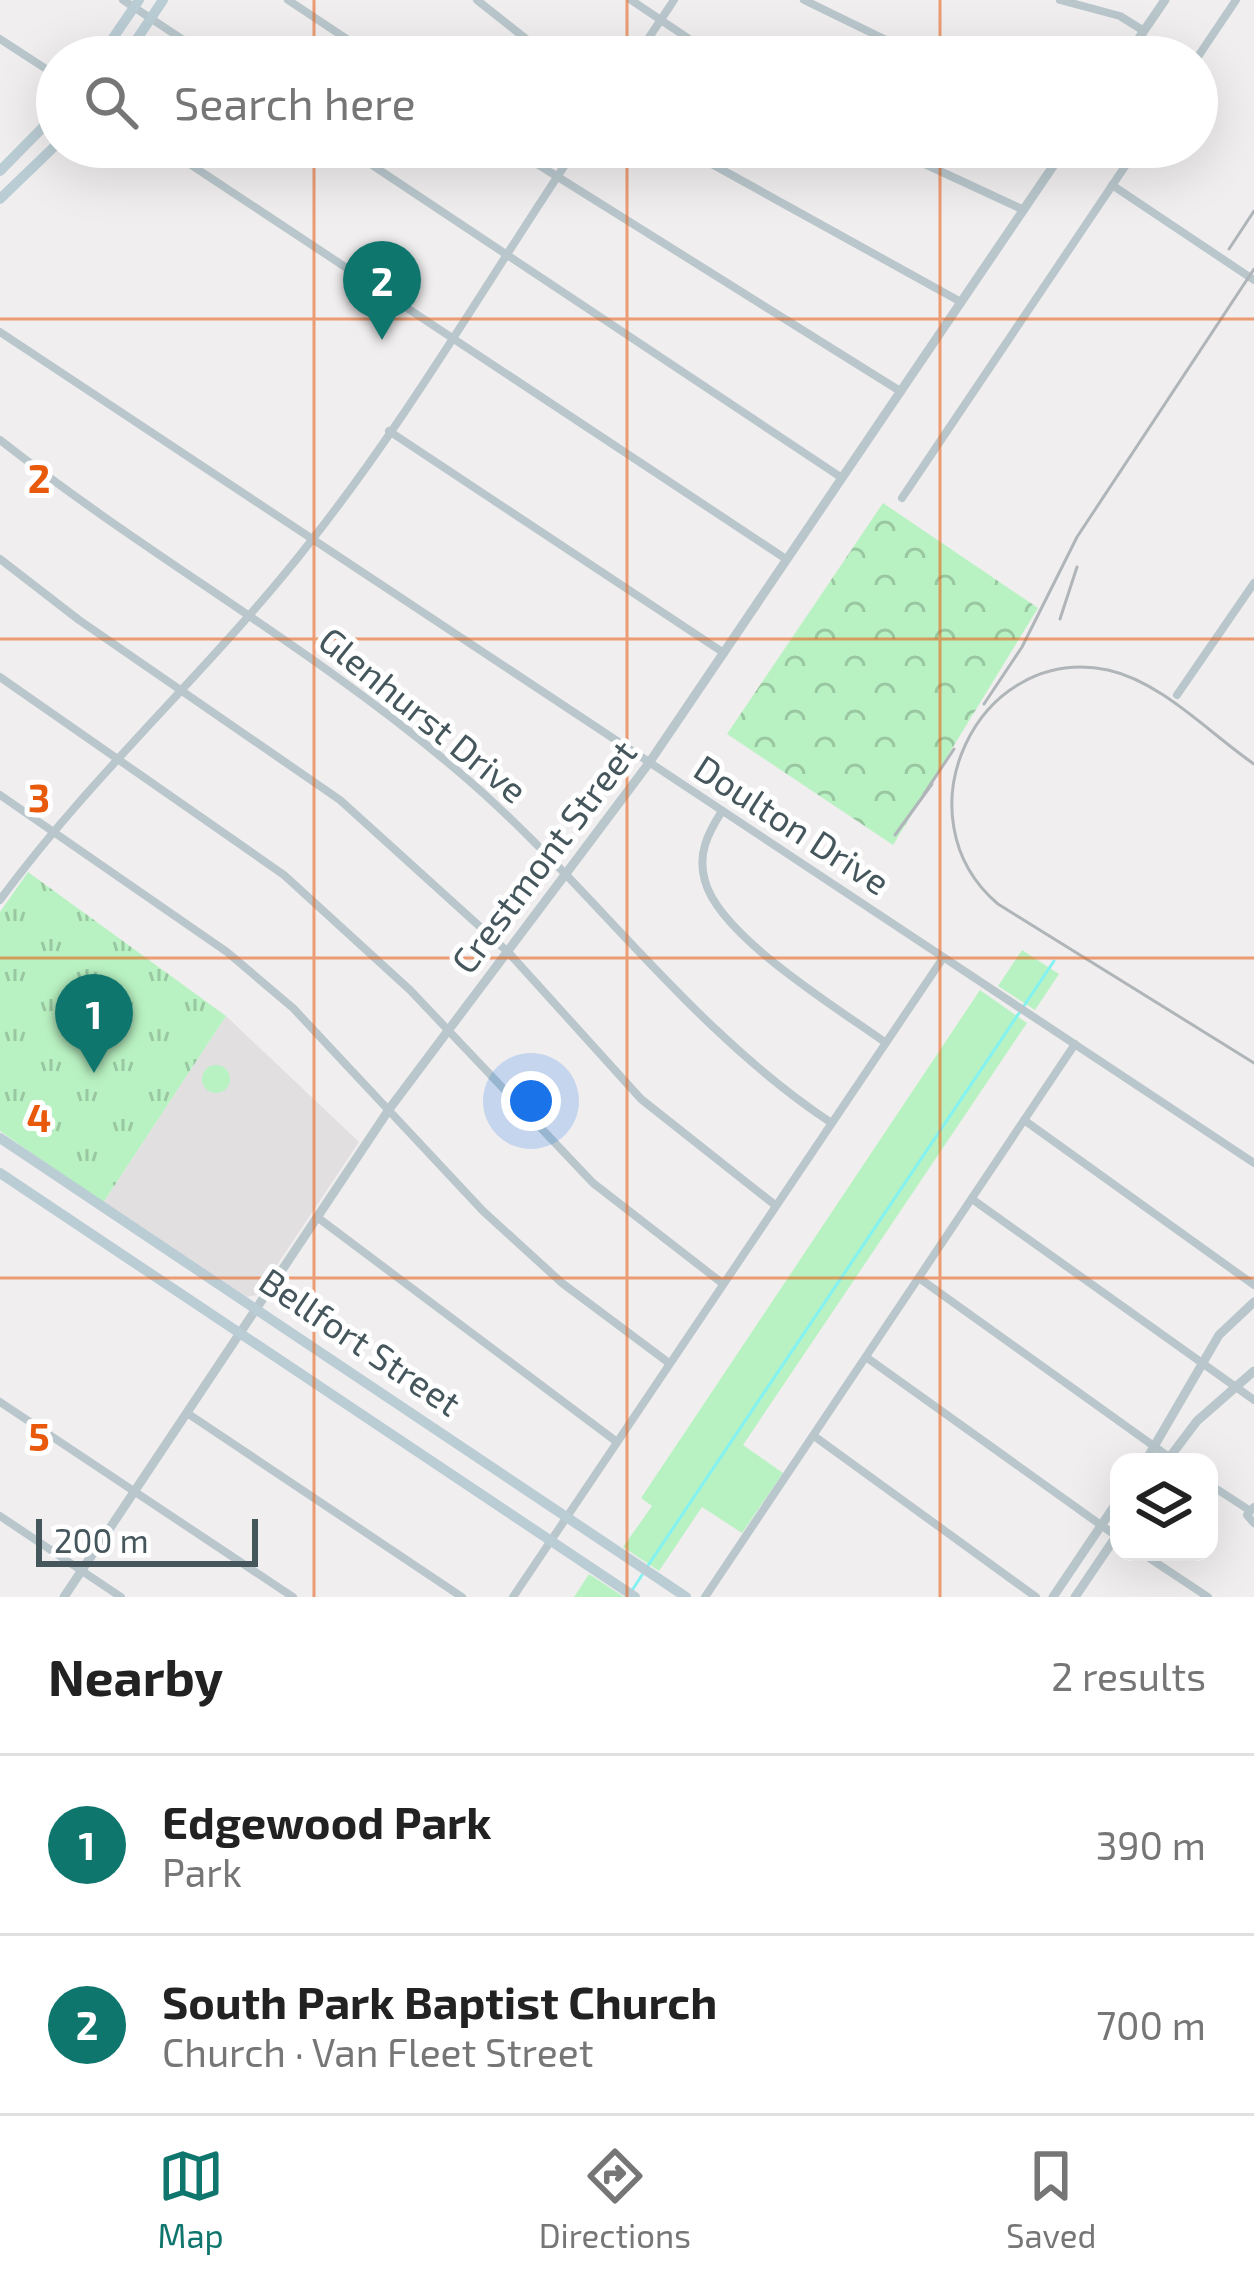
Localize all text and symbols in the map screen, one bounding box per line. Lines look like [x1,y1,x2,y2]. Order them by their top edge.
search box [36,36,1218,168]
icon: search [78,69,144,135]
text: Search here [174,75,416,129]
pin: 2 [343,241,421,340]
text: 2 [28,454,50,501]
street label: Glenhurst Drive [311,617,537,811]
street label: Crestmont Street [441,731,644,981]
street label: Doulton Drive [687,745,898,903]
text: 3 [28,773,50,820]
pin: 1 [55,974,133,1073]
your location [501,1071,561,1131]
text: 4 [27,1093,51,1140]
street label: Bellfort Street [252,1258,469,1424]
text: 5 [28,1412,50,1459]
map controls [1110,1453,1218,1561]
button: layers [1110,1453,1218,1561]
scale bar [36,1513,258,1566]
text: 200 m [54,1520,149,1560]
text: Nearby [48,1645,223,1706]
text: 2 results [1051,1652,1206,1699]
text: Edgewood Park [162,1794,491,1848]
text: 1 [79,1821,95,1868]
text: 390 m [1096,1821,1206,1868]
text: Park [162,1848,242,1895]
text: South Park Baptist Church [162,1974,717,2028]
text: 2 [76,2001,98,2048]
text: 700 m [1096,2001,1206,2048]
text: Church · Van Fleet Street [162,2028,594,2075]
tab: Map [158,2143,224,2255]
tab: Directions [539,2143,691,2255]
tab: Saved [1006,2143,1096,2255]

